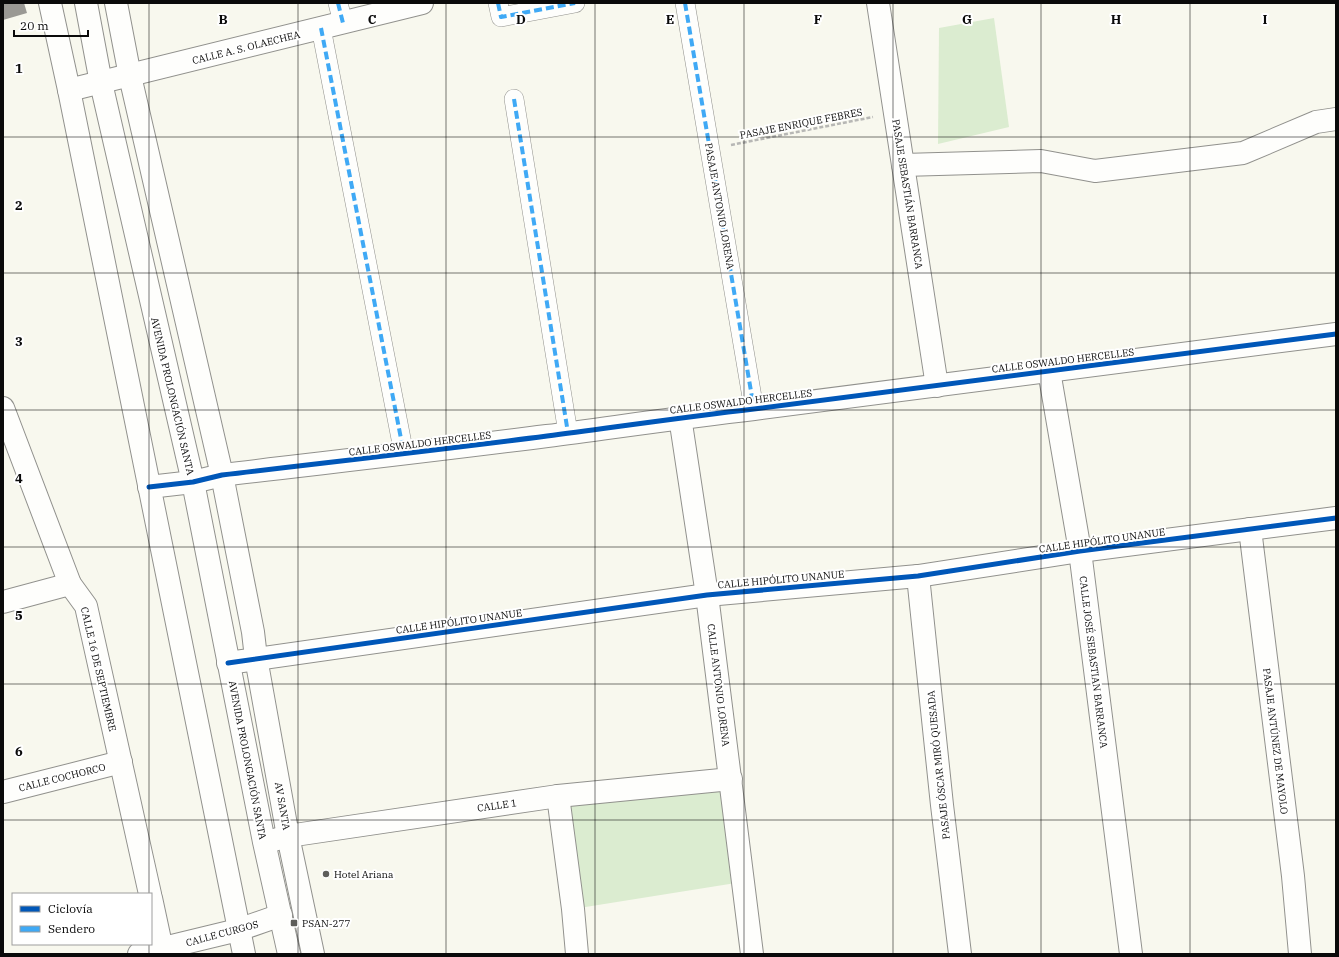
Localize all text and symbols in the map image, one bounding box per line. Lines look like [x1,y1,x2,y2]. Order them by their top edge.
text: B [218,11,228,28]
text: C [368,11,377,28]
text: D [516,11,526,28]
text: E [666,11,674,28]
text: F [814,11,822,28]
text: G [962,11,972,28]
text: H [1111,11,1122,28]
text: I [1263,11,1268,28]
scale bar [14,12,88,38]
text: 20 m [20,18,49,33]
street label: CALLE A. S. OLAECHEA [191,28,302,67]
text: 1 [15,60,23,77]
street label: PASAJE ENRIQUE FEBRES [739,105,864,142]
street label: PASAJE SEBASTIÁN BARRANCA [889,118,926,270]
street label: PASAJE ANTONIO LORENA [702,142,737,271]
text: 2 [15,197,23,214]
street label: AVENIDA PROLONGACIÓN SANTA [148,316,197,476]
text: 3 [15,333,23,350]
street label: CALLE OSWALDO HERCELLES [991,345,1135,376]
street label: CALLE OSWALDO HERCELLES [669,386,813,417]
street label: CALLE OSWALDO HERCELLES [348,428,492,459]
text: 4 [15,470,23,487]
street label: CALLE HIPÓLITO UNANUE [1038,525,1166,556]
street label: CALLE HIPÓLITO UNANUE [717,567,845,592]
street label: CALLE JOSÉ SEBASTIAN BARRANCA [1076,575,1111,749]
street label: CALLE 16 DE SEPTIEMBRE [78,606,119,733]
street label: CALLE HIPÓLITO UNANUE [395,606,523,637]
text: 5 [15,607,23,624]
street label: CALLE ANTONIO LORENA [705,623,732,747]
street label: PASAJE ANTÚNEZ DE MAYOLO [1260,667,1291,815]
street label: AVENIDA PROLONGACIÓN SANTA [226,680,269,841]
street label: PASAJE ÓSCAR MIRÓ QUESADA [924,690,953,840]
text: 6 [15,743,23,760]
street label: CALLE COCHORCO [17,760,107,795]
street label: AV SANTA [272,781,293,831]
street label: CALLE 1 [476,796,518,815]
place label: Hotel Ariana [334,868,394,881]
marker: Hotel Ariana [321,869,331,879]
legend [12,893,152,945]
text: Ciclovía [48,901,93,916]
place label: PSAN-277 [302,917,351,930]
street label: CALLE CURGOS [184,918,260,949]
marker: PSAN-277 [289,918,299,928]
text: Sendero [48,921,95,936]

